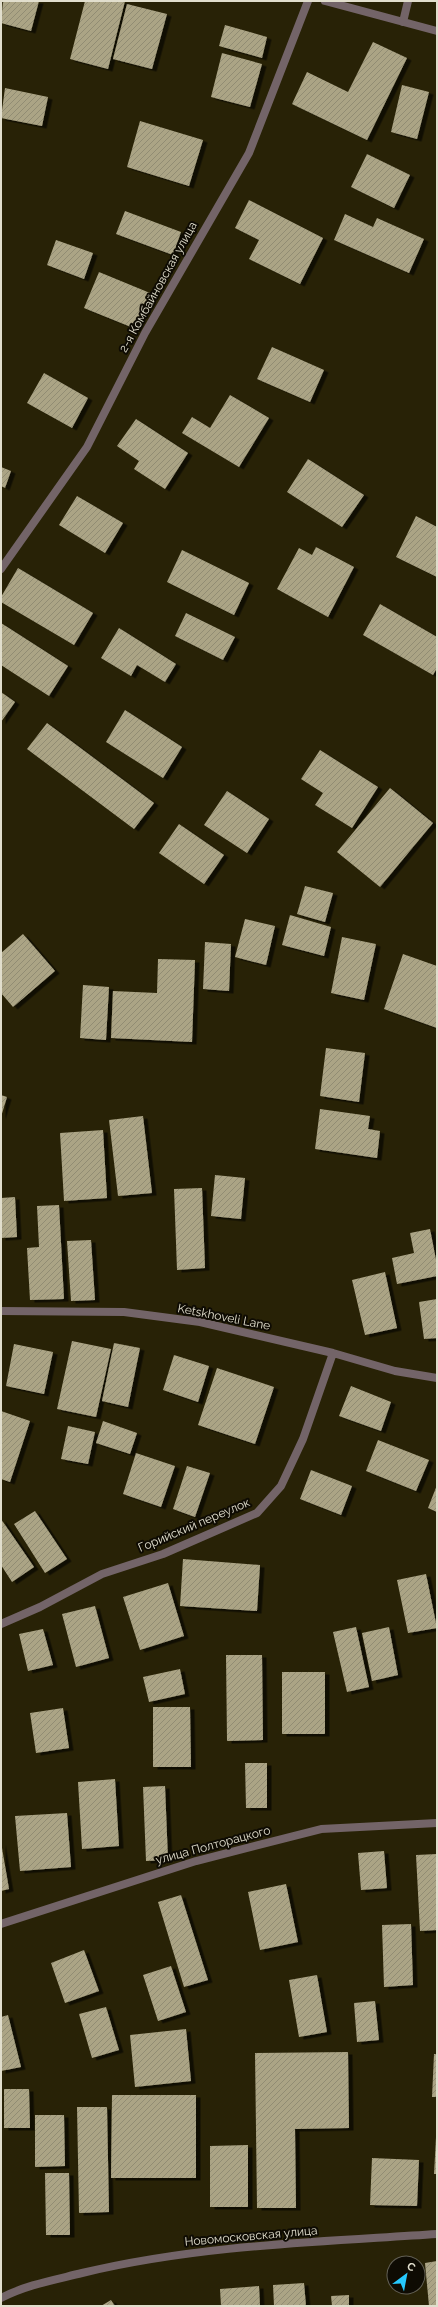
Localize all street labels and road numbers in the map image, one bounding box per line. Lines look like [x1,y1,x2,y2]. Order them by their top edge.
street label: 2-я Комбайновская улица [116,219,200,355]
street label: Ketskhoveli Lane [176,1301,272,1333]
street label: Горийский переулок [136,1495,252,1555]
street label: улица Полторацкого [154,1823,272,1867]
street label: Новомосковская улица [184,2223,318,2249]

